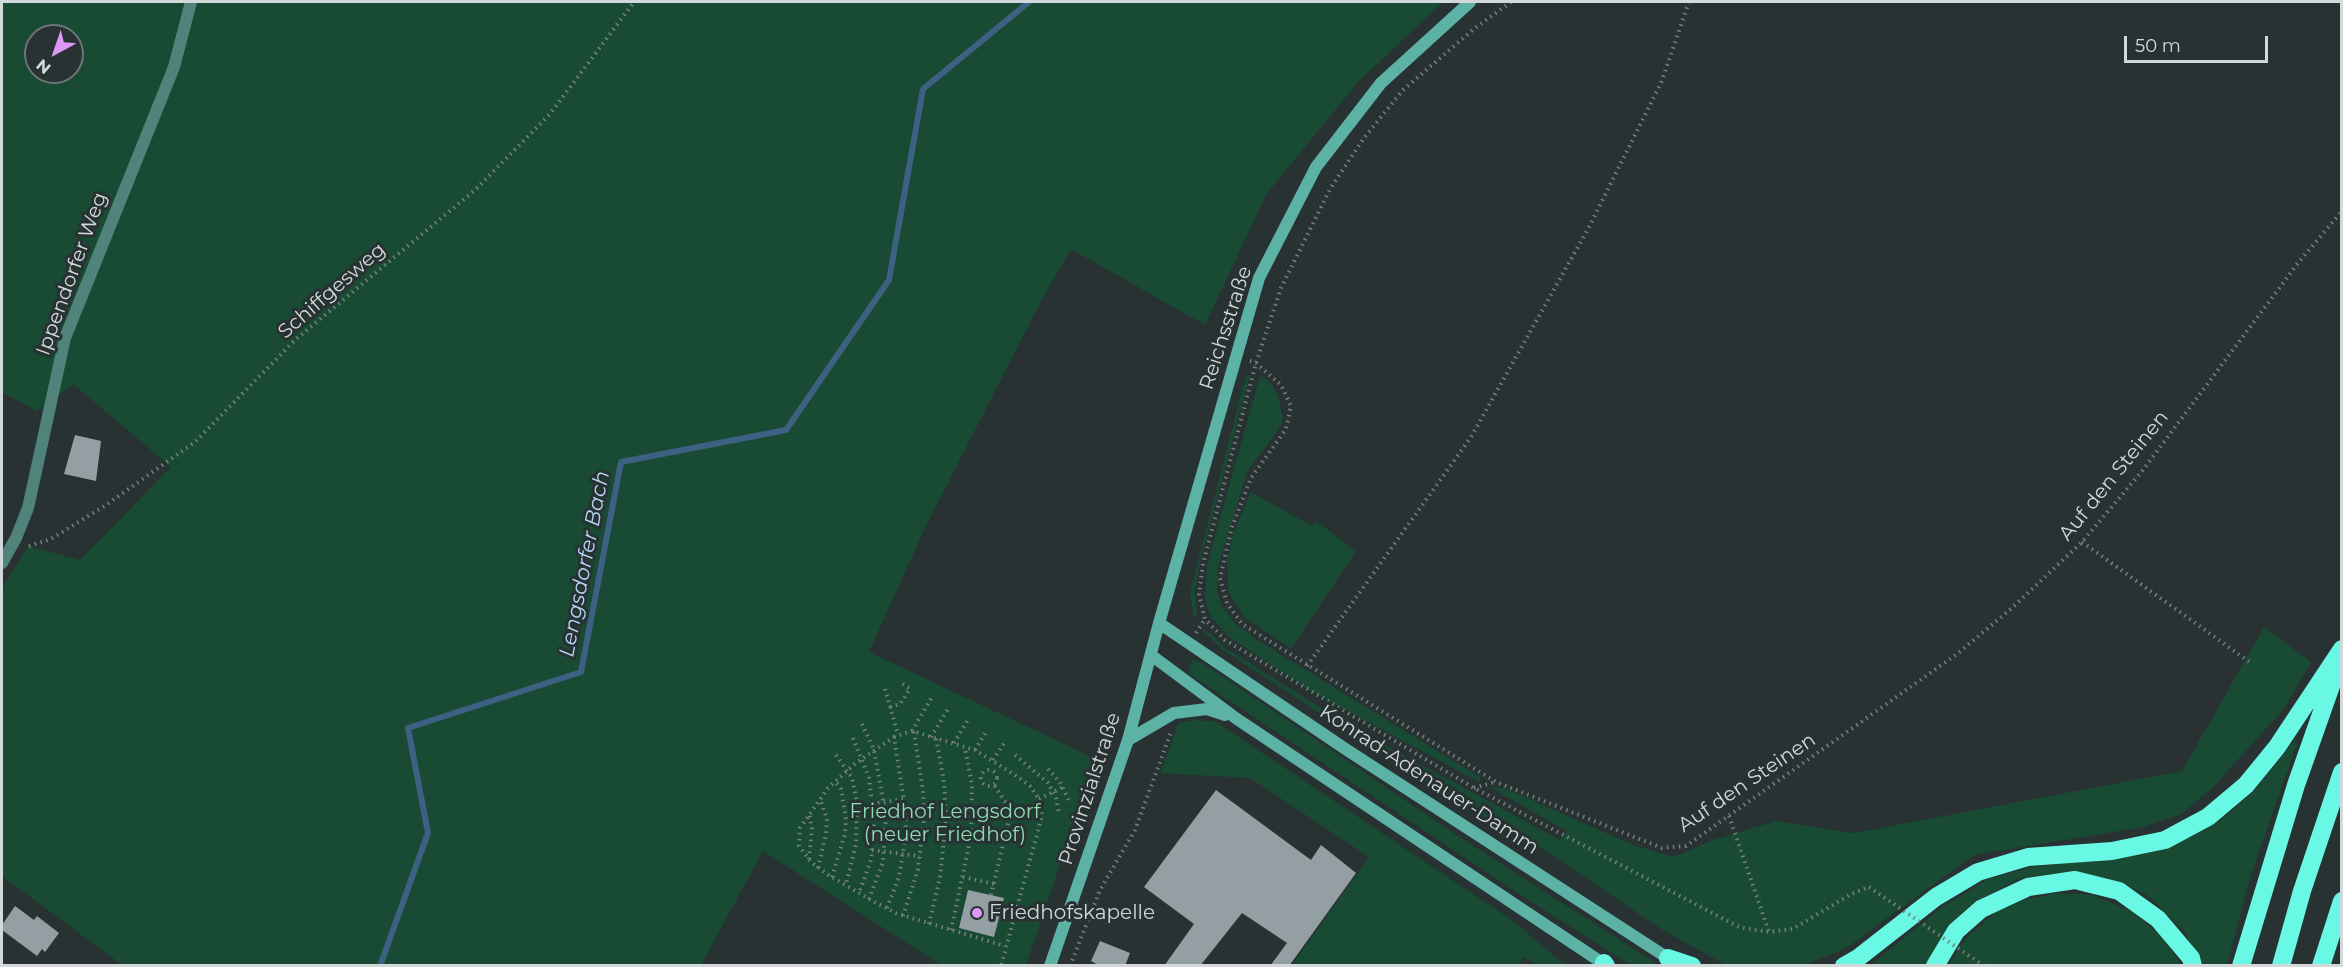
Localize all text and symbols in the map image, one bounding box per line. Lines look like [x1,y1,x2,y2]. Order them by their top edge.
north arrow [24,24,84,84]
scale bar [2127,24,2271,62]
text: 50 m [2135,35,2181,57]
text: N [32,55,54,78]
street label: Ippendorfer Weg [31,189,113,359]
street label: Schiffgesweg [274,238,390,344]
street label: Reichsstraße [1195,263,1257,393]
street label: Auf den Steinen [2054,406,2174,546]
water label: Lengsdorfer Bach [555,469,615,659]
street label: Konrad-Adenauer-Damm [1315,700,1543,860]
street label: Provinzialstraße [1054,710,1126,868]
street label: Auf den Steinen [1674,728,1820,838]
park label: Friedhof Lengsdorf (neuer Friedhof) [849,800,1041,847]
place label: Friedhofskapelle [989,901,1155,925]
marker: Friedhofskapelle [970,906,984,920]

